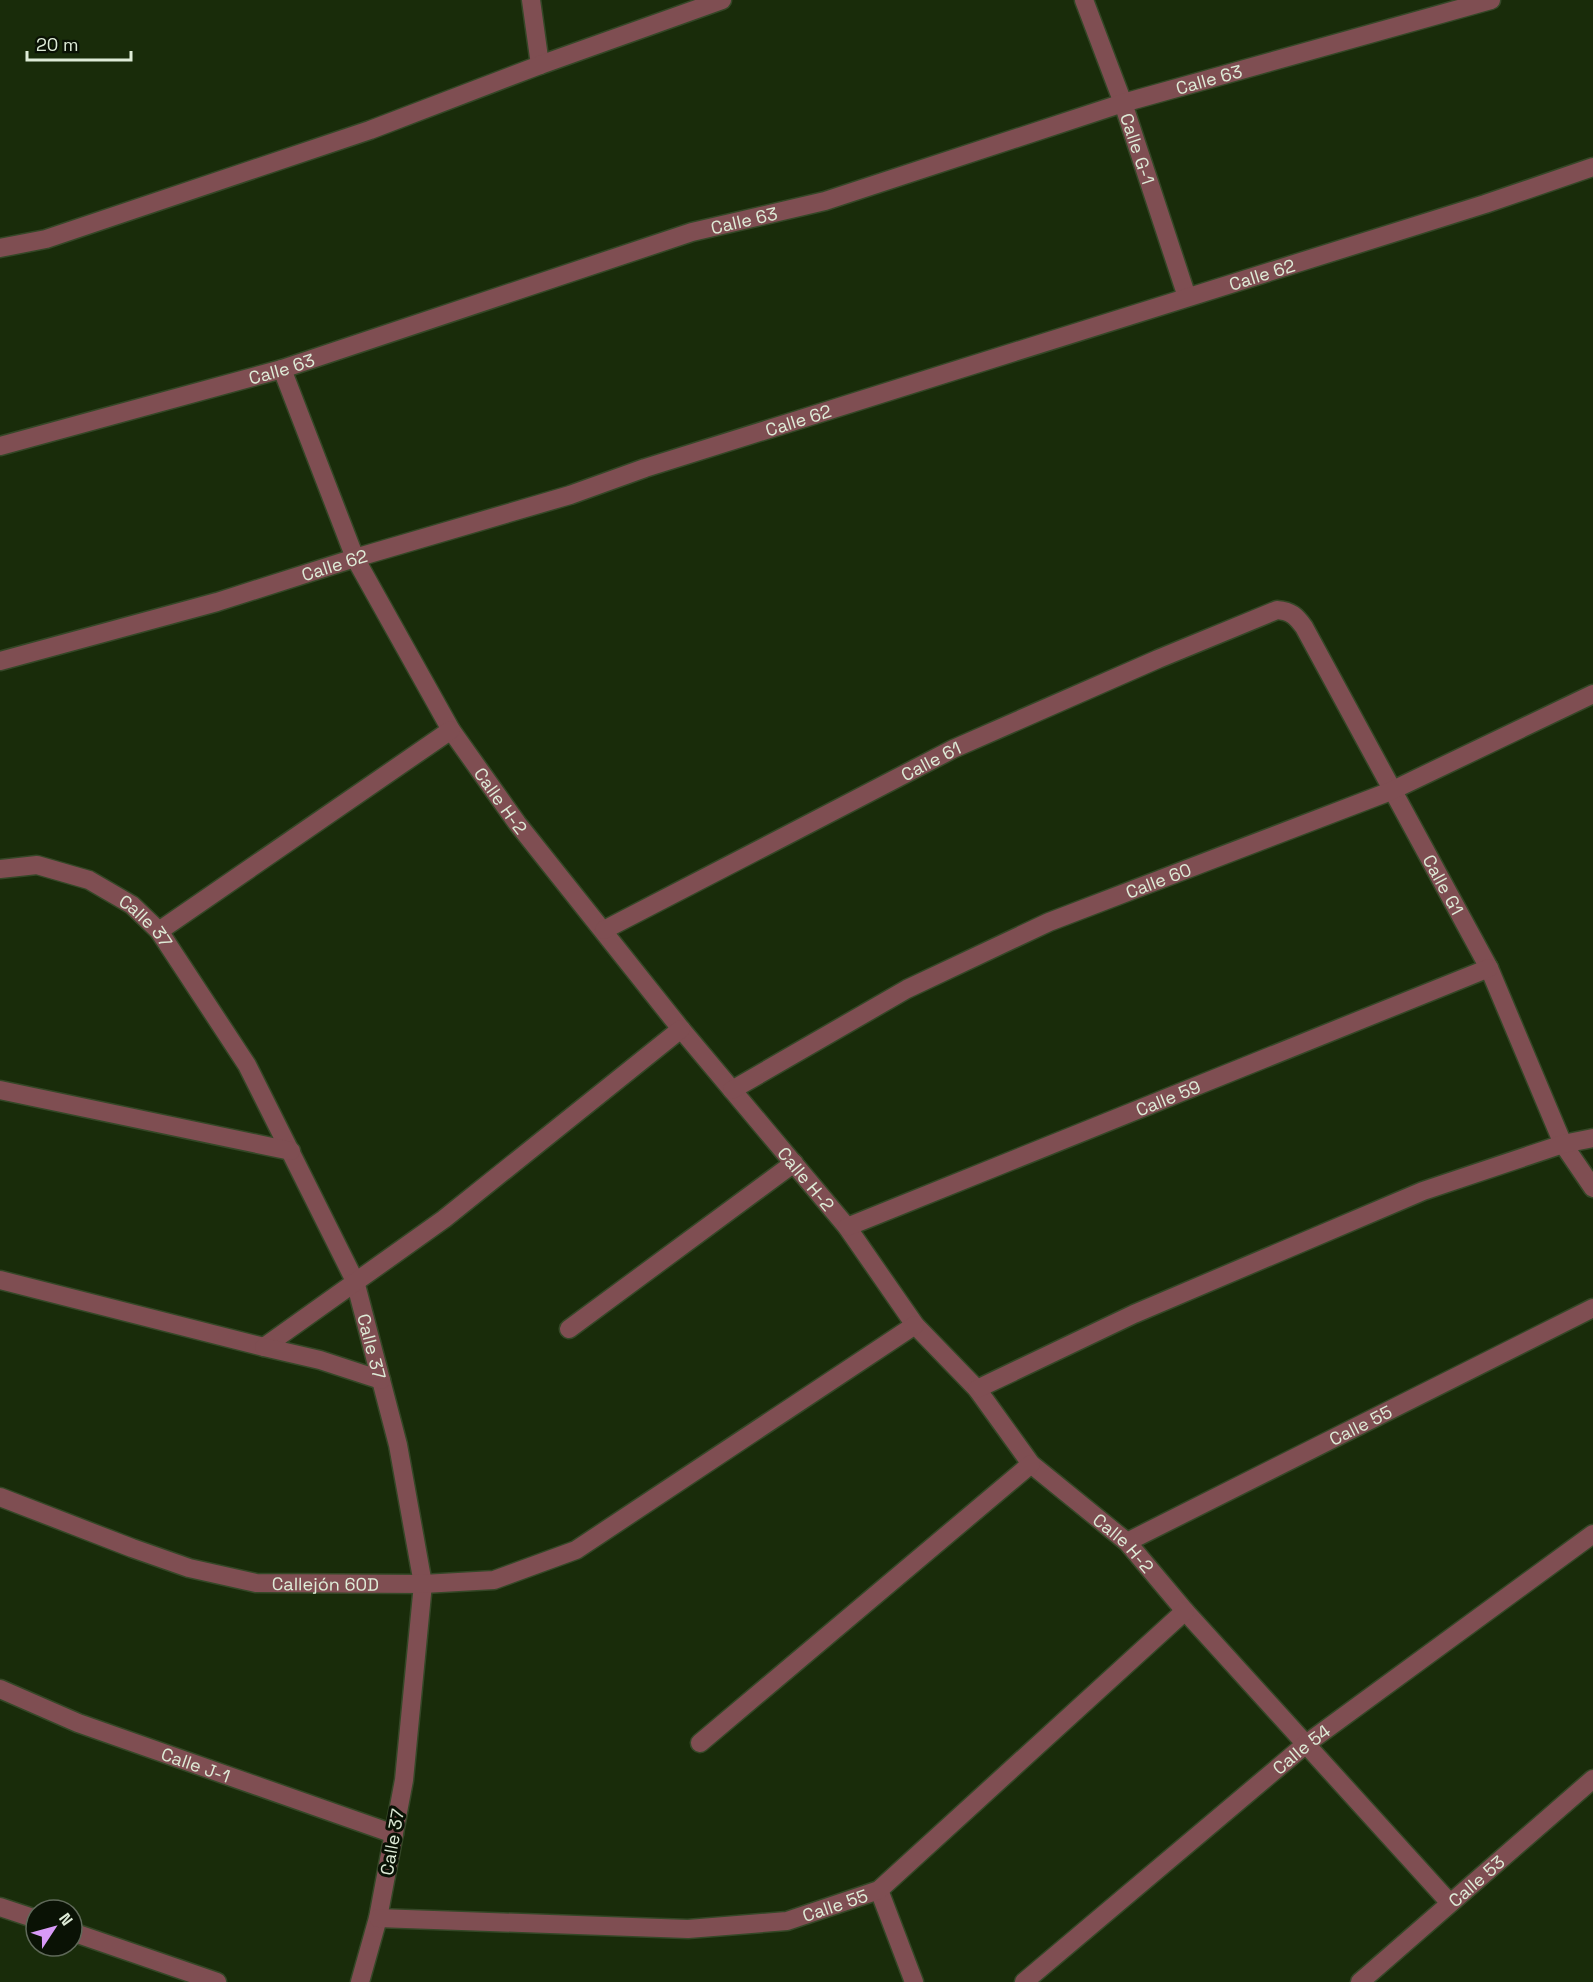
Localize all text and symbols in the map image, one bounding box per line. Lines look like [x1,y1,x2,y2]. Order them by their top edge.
scale bar [27,24,130,62]
text: 20 m [36,33,79,56]
street label: Calle 63 [1173,59,1245,99]
street label: Calle G-1 [1116,110,1160,187]
street label: Calle 63 [708,201,780,239]
street label: Calle 62 [1226,253,1298,295]
street label: Calle 63 [246,347,318,389]
street label: Calle 62 [762,399,834,441]
street label: Calle 62 [298,544,370,586]
street label: Calle 61 [897,736,964,786]
street label: Calle H-2 [469,762,533,839]
street label: Calle G1 [1418,850,1469,919]
street label: Calle 60 [1122,857,1194,903]
street label: Calle 37 [115,889,178,952]
street label: Calle 59 [1132,1074,1204,1121]
street label: Calle H-2 [773,1142,840,1215]
street label: Calle 37 [353,1311,392,1382]
street label: Calle 55 [1325,1399,1396,1450]
street label: Calle H-2 [1088,1508,1159,1577]
street label: Callejón 60D [272,1572,379,1595]
street label: Calle 54 [1267,1719,1335,1779]
street label: Calle J-1 [158,1742,233,1787]
street label: Calle 37 [375,1807,409,1877]
street label: Calle 53 [1443,1850,1509,1912]
street label: Calle 55 [799,1883,871,1927]
north arrow [24,1898,84,1958]
text: N [54,1909,77,1930]

